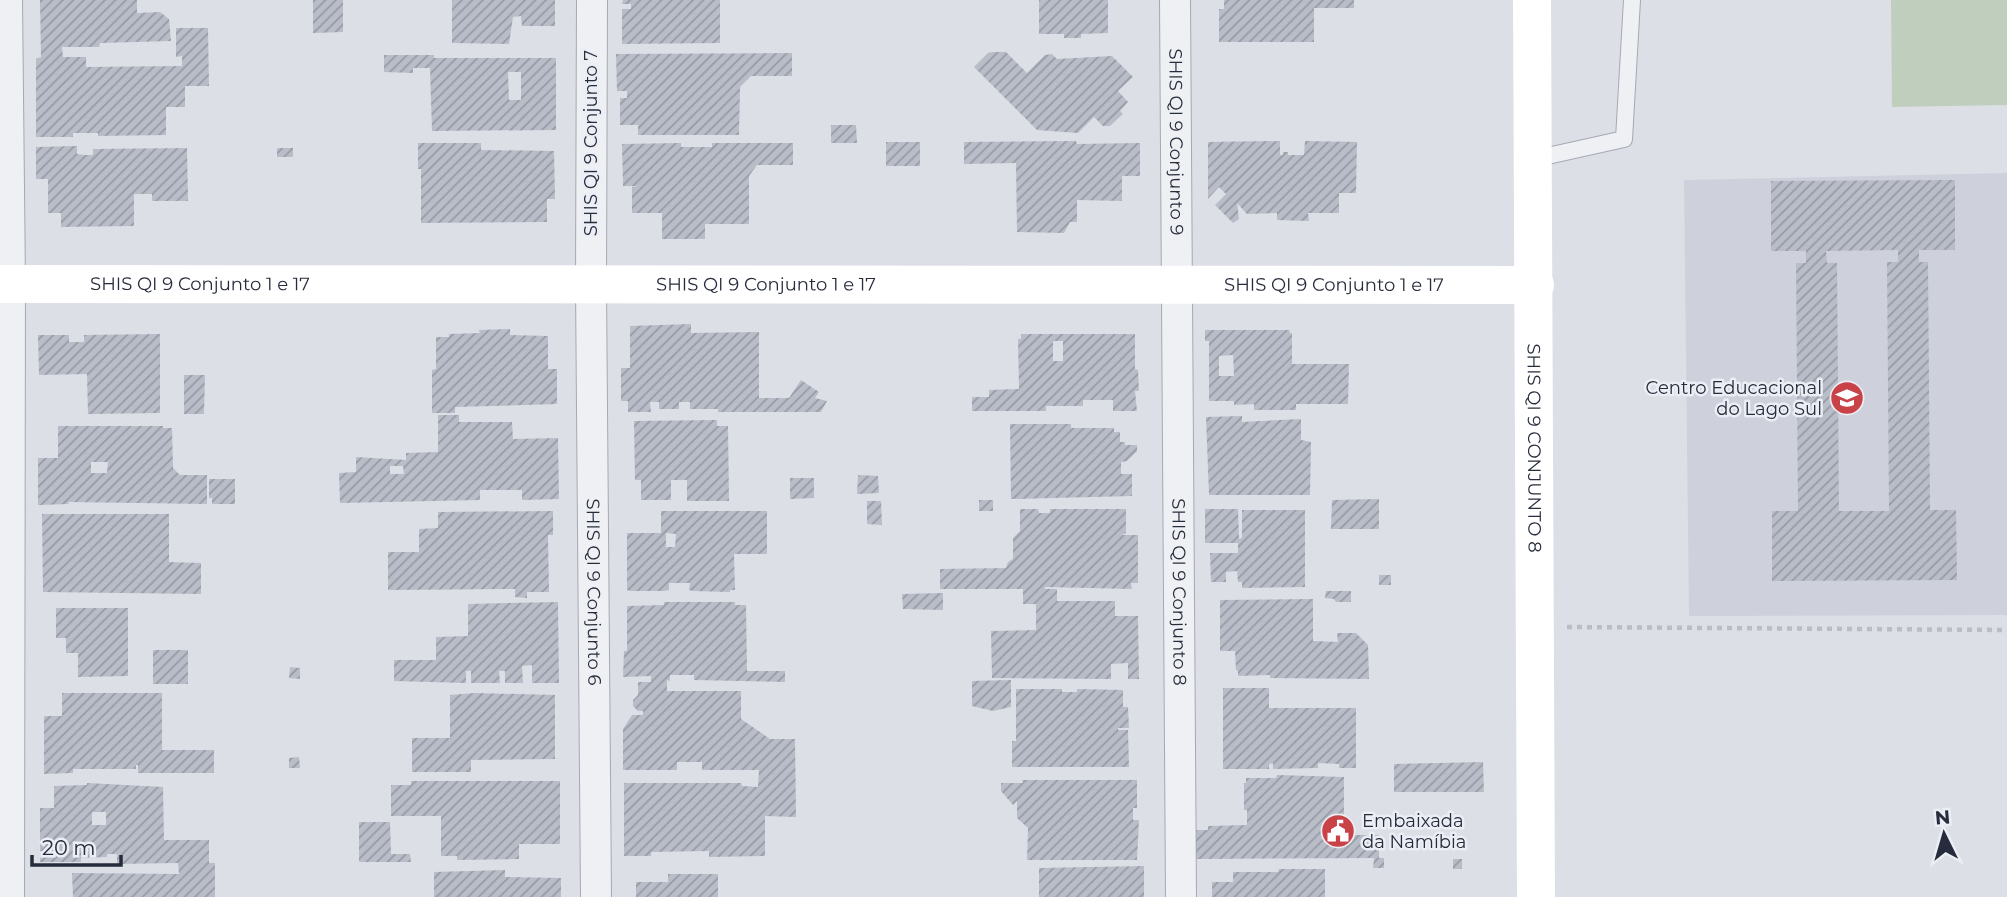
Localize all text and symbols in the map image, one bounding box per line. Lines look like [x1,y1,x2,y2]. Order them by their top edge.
street label: SHIS QI 9 Conjunto 9 [1164,48,1188,236]
street label: SHIS QI 9 Conjunto 7 [580,50,602,236]
street label: SHIS QI 9 Conjunto 1 e 17 [90,273,310,295]
street label: SHIS QI 9 Conjunto 1 e 17 [656,273,876,296]
street label: SHIS QI 9 Conjunto 1 e 17 [1224,274,1444,296]
street label: SHIS QI 9 CONJUNTO 8 [1523,343,1545,553]
place label: Centro Educacional do Lago Sul [1646,377,1822,420]
school or university icon: Centro Educacional do Lago Sul [1828,379,1866,417]
street label: SHIS QI 9 Conjunto 6 [582,498,605,686]
street label: SHIS QI 9 Conjunto 8 [1167,498,1191,686]
north arrow [1909,799,1979,869]
text: N [1934,805,1951,830]
place label: Embaixada da Namíbia [1362,810,1466,853]
public building icon: Embaixada da Namíbia [1319,812,1357,850]
scale bar [32,824,121,868]
text: 20 m [42,835,96,860]

